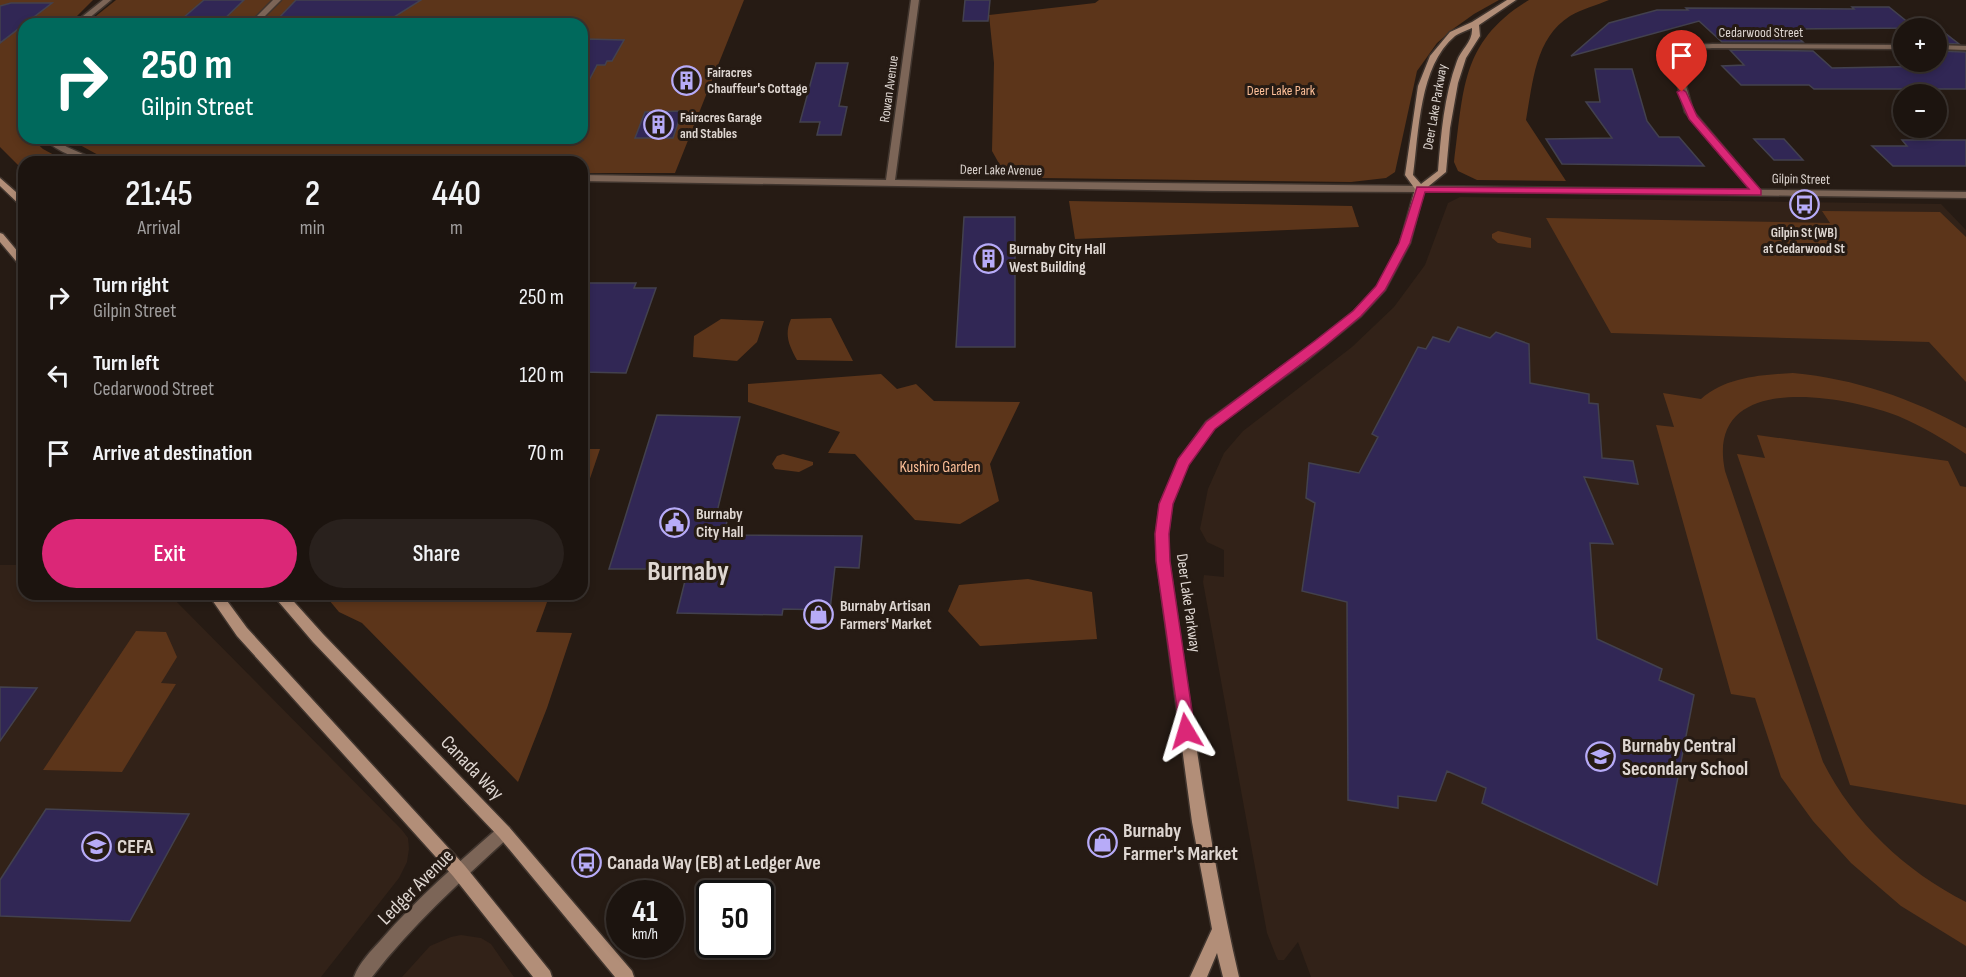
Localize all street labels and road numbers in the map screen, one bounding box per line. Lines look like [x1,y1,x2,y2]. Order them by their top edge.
street label: Cedarwood Street [1719,24,1803,41]
street label: Rowan Avenue [876,54,902,124]
street label: Deer Lake Parkway [1419,62,1451,151]
street label: Deer Lake Avenue [960,161,1042,179]
street label: Gilpin Street [1772,170,1830,188]
street label: Deer Lake Parkway [1172,553,1204,653]
street label: Canada Way [435,731,509,805]
street label: Ledger Avenue [373,844,459,930]

